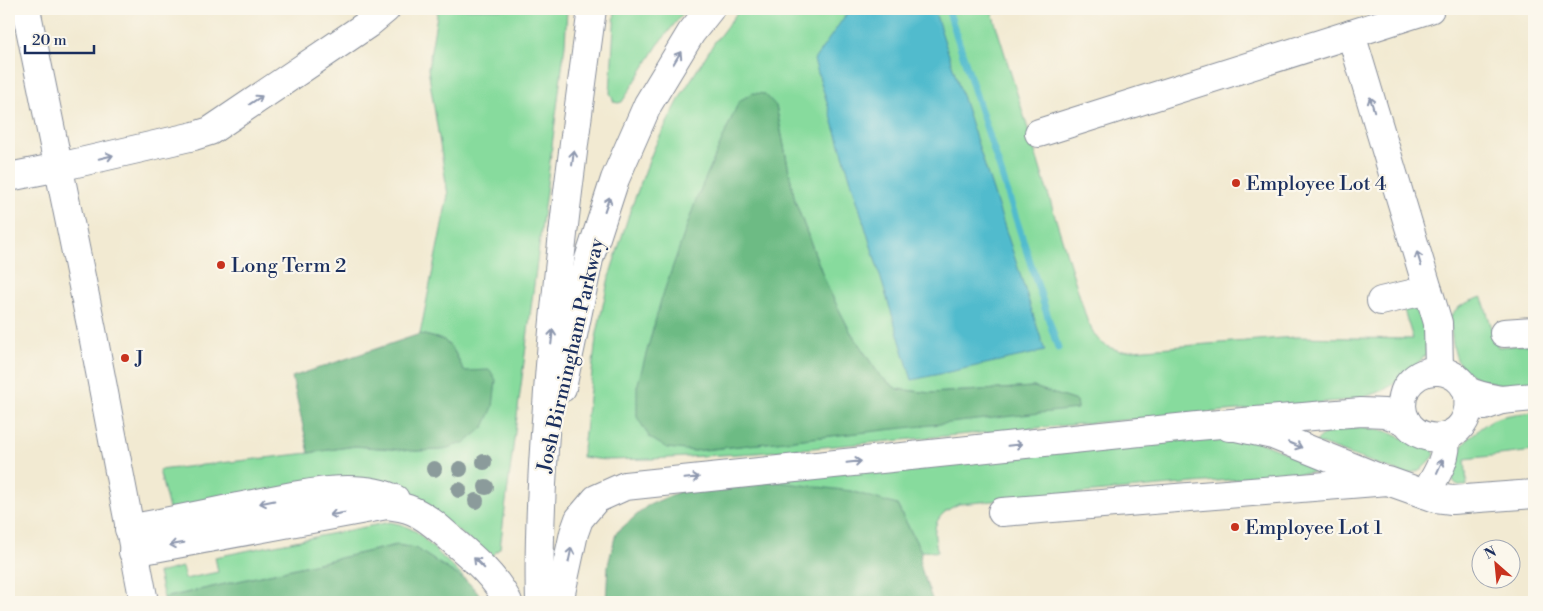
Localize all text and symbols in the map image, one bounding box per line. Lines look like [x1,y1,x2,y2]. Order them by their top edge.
scale bar [25,22,94,54]
text: 20 m [32,31,67,50]
one-way arrow [672,51,682,65]
one-way arrow [249,95,263,105]
one-way arrow [1366,96,1376,112]
one-way arrow [568,150,578,166]
one-way arrow [98,151,114,161]
place label: Employee Lot 4 [1246,172,1387,197]
marker: Employee Lot 4 [1230,177,1242,189]
one-way arrow [603,197,612,212]
street label: Josh Birmingham Parkway [532,236,611,476]
one-way arrow [1413,252,1423,268]
place label: Long Term 2 [231,254,346,279]
marker: Long Term 2 [215,259,227,271]
one-way arrow [547,329,557,345]
place label: J [134,347,144,372]
marker: J [119,352,131,364]
one-way arrow [1007,440,1023,450]
one-way arrow [1287,440,1302,450]
one-way arrow [845,457,861,466]
one-way arrow [1435,459,1445,474]
one-way arrow [684,473,700,483]
one-way arrow [260,497,276,507]
one-way arrow [329,510,345,520]
place label: Employee Lot 1 [1245,516,1383,541]
marker: Employee Lot 1 [1229,521,1241,533]
north arrow [1470,538,1520,588]
one-way arrow [170,540,186,550]
text: N [1482,543,1500,564]
one-way arrow [565,547,575,563]
one-way arrow [474,558,486,570]

